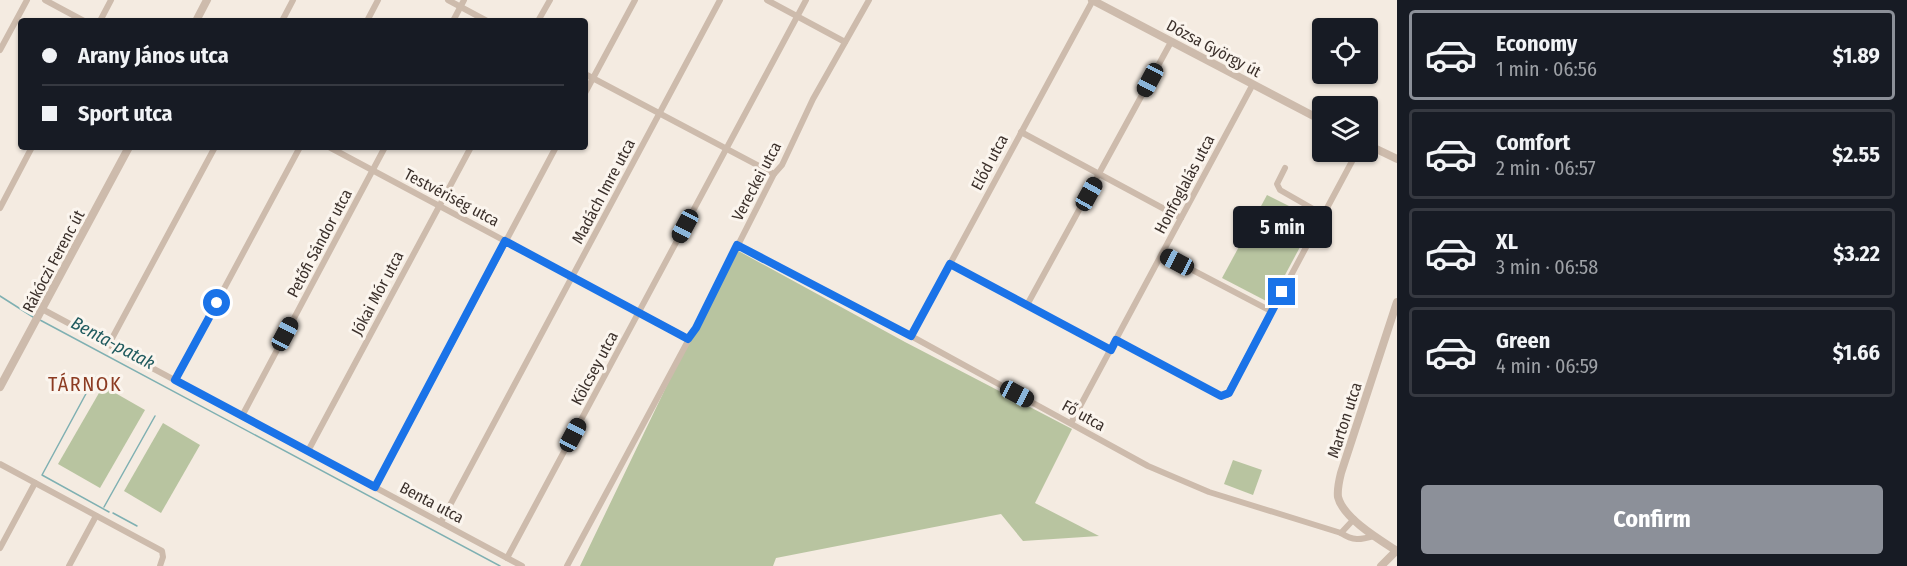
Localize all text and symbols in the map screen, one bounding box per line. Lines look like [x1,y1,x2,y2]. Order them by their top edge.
street label: Dózsa György út [1163,16,1265,82]
map controls [1312,18,1378,162]
button: locate [1312,18,1378,84]
icon: car [1424,28,1478,82]
text: Economy [1496,30,1577,57]
text: Arany János utca [78,42,229,69]
text: $1.89 [1833,42,1880,69]
text: 1 min · 06:56 [1496,57,1597,81]
car [1134,60,1166,100]
button: layers [1312,96,1378,162]
text: Sport utca [78,100,173,127]
icon: car [1424,127,1478,181]
text: Comfort [1496,129,1570,156]
street label: Előd utca [967,131,1012,193]
street label: Honfoglalás utca [1150,131,1219,237]
street label: Madách Imre utca [568,135,639,247]
street label: Vereckei utca [728,138,785,224]
text: $2.55 [1832,141,1880,168]
text: 2 min · 06:57 [1496,156,1596,180]
street label: Testvériség utca [401,164,503,231]
car [1072,174,1106,214]
street label: Petőfi Sándor utca [283,186,356,301]
callout: 5 min [1232,205,1332,247]
street label: Rákóczi Ferenc út [18,206,89,316]
car [669,206,701,246]
text: 5 min [1260,215,1305,239]
icon: car [1424,226,1478,280]
text: XL [1496,228,1518,255]
text: $3.22 [1833,240,1880,267]
car [1157,246,1197,278]
street label: Jókai Mór utca [347,248,408,339]
text: 3 min · 06:58 [1496,255,1598,279]
route end [1268,278,1295,305]
route start [203,289,230,316]
water label: Benta-patak [67,312,159,374]
car [269,314,301,354]
icon: car [1424,325,1478,379]
text: Green [1496,327,1550,354]
street label: Kölcsey utca [567,328,622,409]
text: $1.66 [1833,339,1880,366]
text: 4 min · 06:59 [1496,354,1598,378]
district label: TÁRNOK [48,372,122,396]
car [997,378,1037,410]
street label: Marton utca [1323,380,1366,460]
street label: Fő utca [1059,396,1109,435]
car [557,415,589,455]
street label: Benta utca [397,478,467,527]
button: Confirm [1421,485,1883,554]

